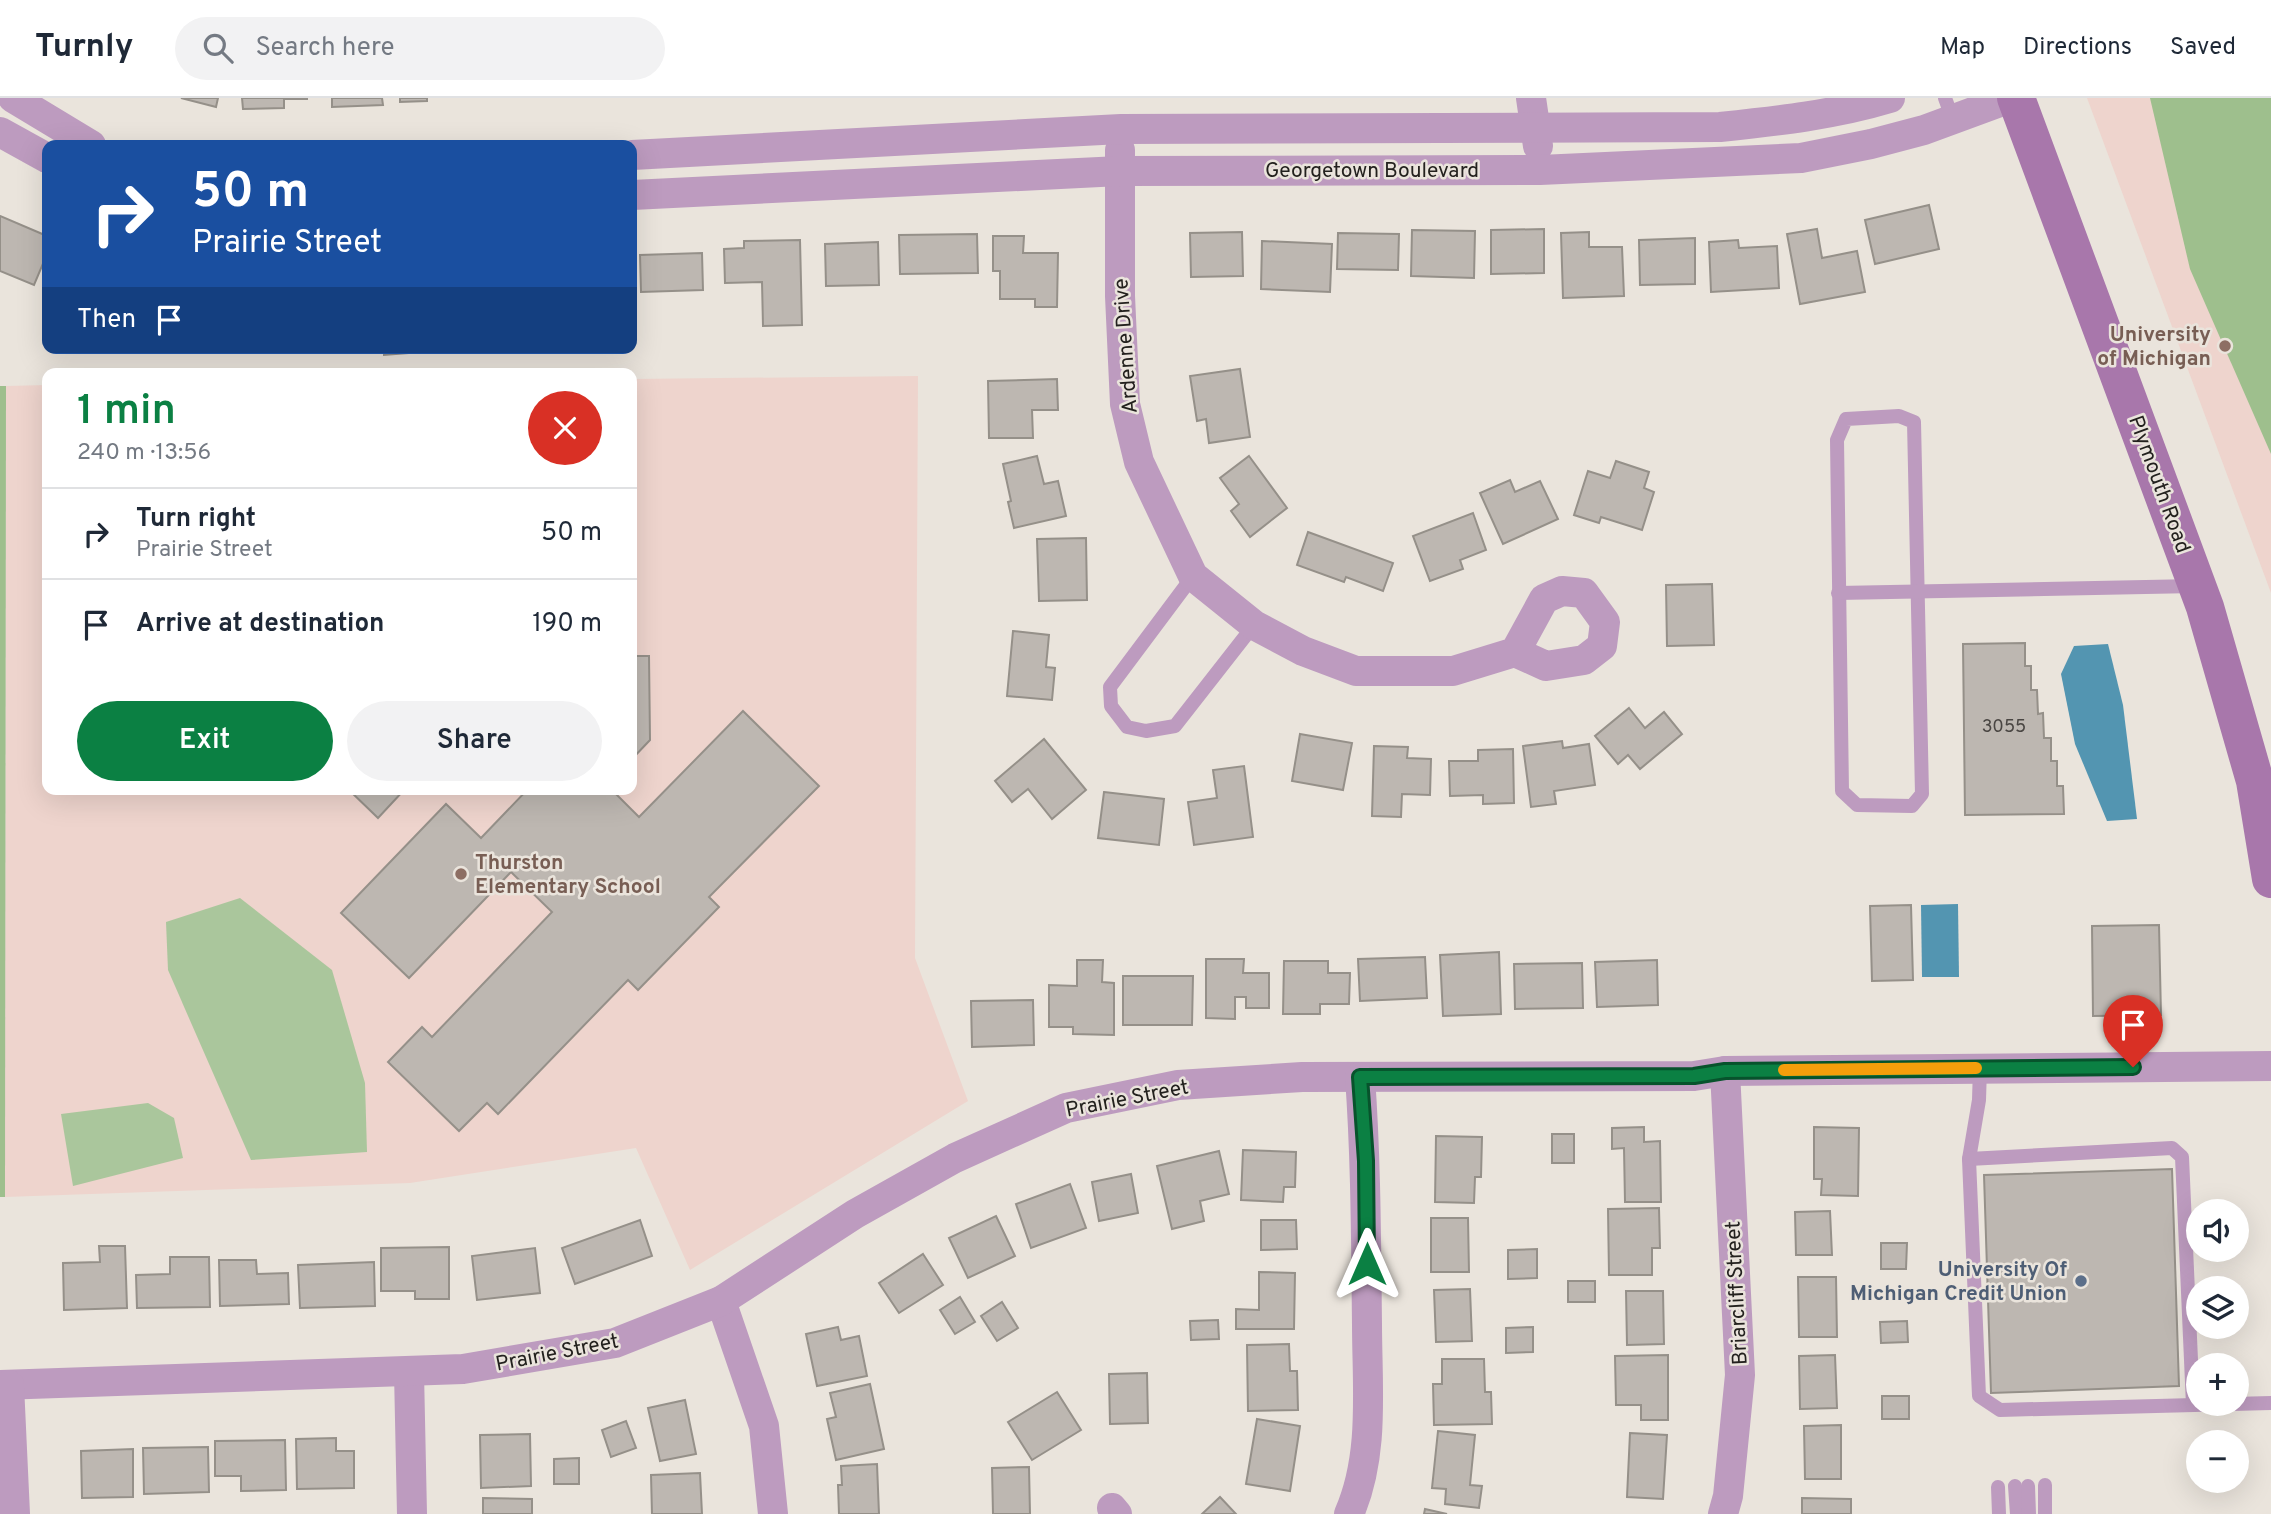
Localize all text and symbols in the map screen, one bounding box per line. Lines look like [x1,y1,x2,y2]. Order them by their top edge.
search box [175,17,665,80]
text: Turnly [35,27,133,69]
icon: search [199,29,237,67]
text: Search here [255,32,394,65]
text: Map [1940,33,1985,63]
text: Directions [2023,33,2132,63]
text: Saved [2170,33,2236,63]
street label: Georgetown Boulevard [1265,158,1479,185]
text: 50 m [192,163,309,225]
icon: right [77,168,168,259]
text: Prairie Street [192,224,382,264]
street label: Ardenne Drive [1108,277,1145,414]
icon: arrive [150,301,188,339]
text: Then [77,304,136,337]
place label: University of Michigan [2097,322,2211,373]
marker: University of Michigan [2217,338,2233,354]
text: 1 min [77,386,176,439]
button: close [528,391,602,465]
street label: Plymouth Road [2121,412,2196,557]
text: 240 m · 13:56 [77,439,211,468]
text: Turn right [136,503,256,536]
icon: right [77,515,115,553]
text: 50 m [541,517,602,550]
text: Prairie Street [136,536,273,565]
icon: arrive [77,606,115,644]
text: Arrive at destination [136,608,384,641]
text: 190 m [532,608,602,641]
button: Exit [77,701,333,781]
button: Share [347,701,602,781]
house number: 3055 [1982,716,2026,739]
place label: Thurston Elementary School [475,850,661,901]
marker: Thurston Elementary School [453,866,469,882]
pin [2103,995,2163,1067]
icon: arrive [2114,1006,2152,1044]
street label: Prairie Street [1063,1074,1191,1125]
map controls [2186,1199,2249,1493]
button: sound [2186,1199,2249,1262]
street label: Briarcliff Street [1720,1220,1755,1366]
position arrow [1330,1227,1404,1301]
place label: University Of Michigan Credit Union [1850,1257,2067,1308]
marker: University Of Michigan Credit Union [2073,1273,2089,1289]
button: layers [2186,1276,2249,1339]
street label: Prairie Street [493,1328,621,1379]
button: + [2186,1353,2249,1416]
button: − [2186,1430,2249,1493]

